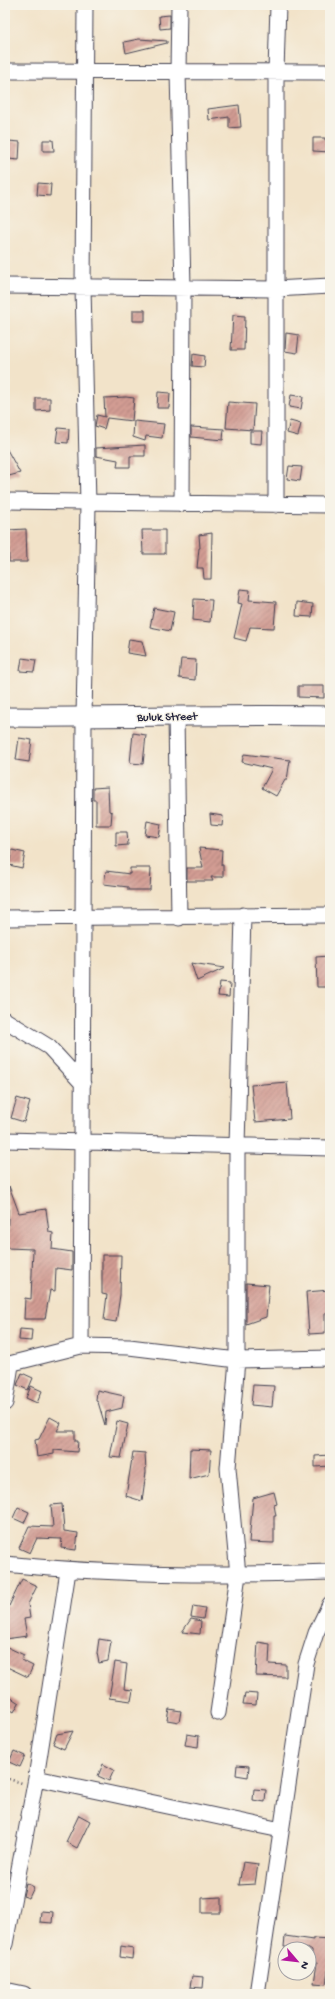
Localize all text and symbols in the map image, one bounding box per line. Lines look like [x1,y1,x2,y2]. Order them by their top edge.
street label: Buluk Street [136,710,198,726]
north arrow [277,1941,317,1981]
text: N [297,1959,311,1971]

